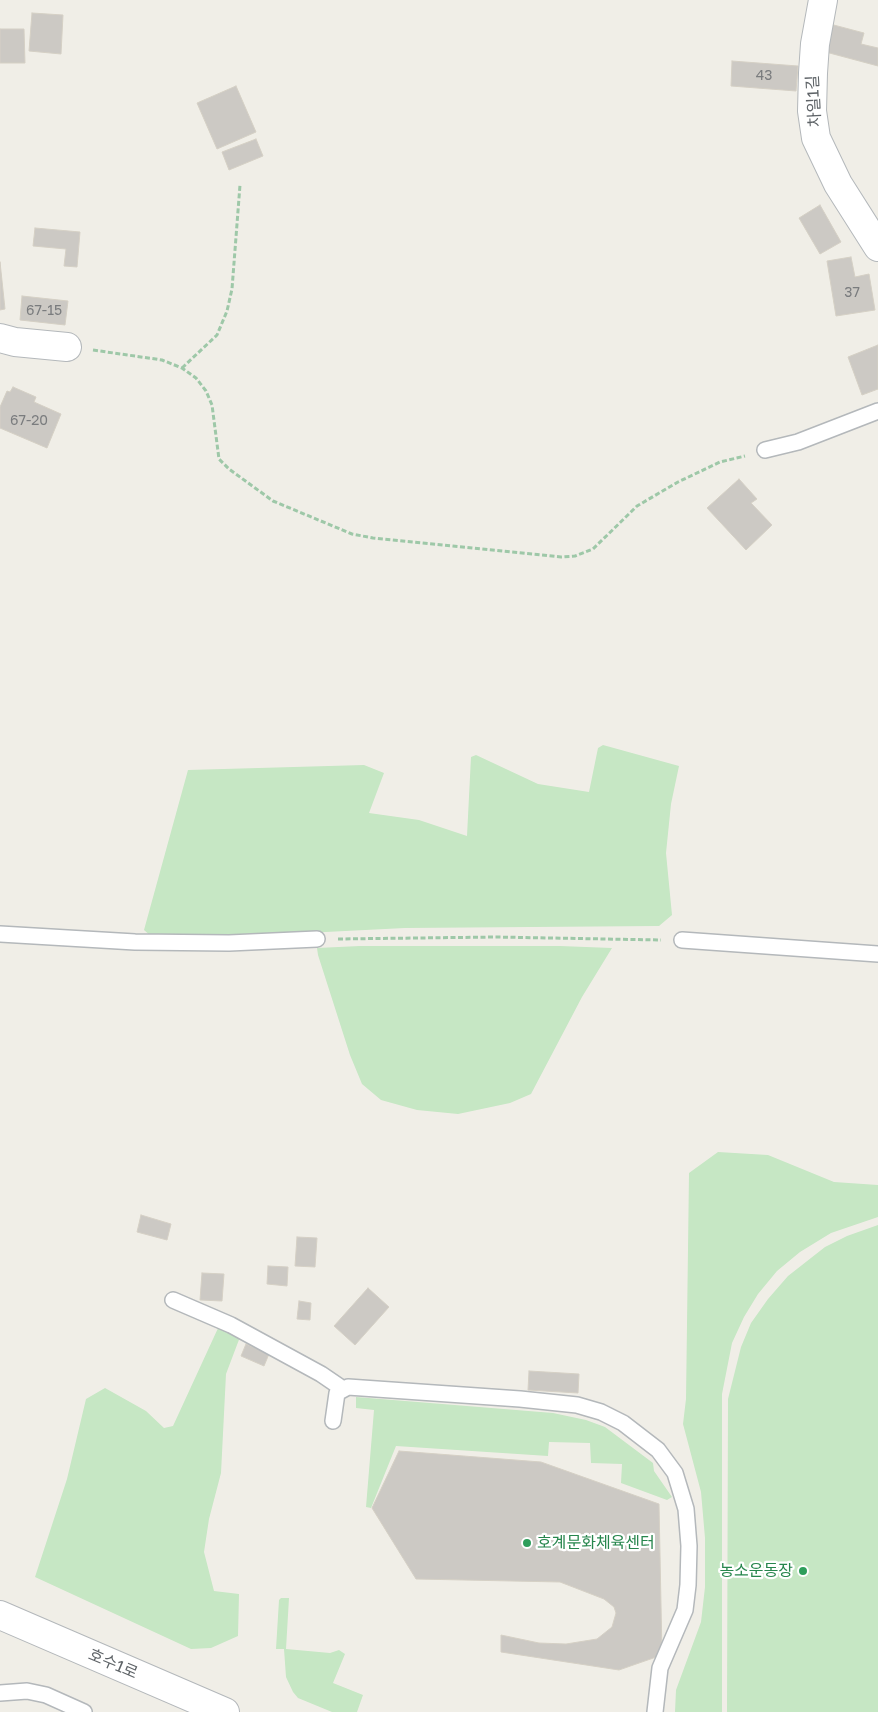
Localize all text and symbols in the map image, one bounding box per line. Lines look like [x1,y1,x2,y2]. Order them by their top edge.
house number: 43 [756,68,772,84]
street label: 차일1길 [803,75,825,127]
house number: 37 [844,285,860,301]
house number: 67-15 [26,303,62,319]
house number: 67-20 [10,413,48,429]
place label: 호계문화체육센터 [537,1533,655,1553]
marker: 호계문화체육센터 [521,1537,533,1549]
place label: 농소운동장 [719,1561,793,1581]
marker: 농소운동장 [797,1565,809,1577]
street label: 호수1로 [85,1645,141,1683]

